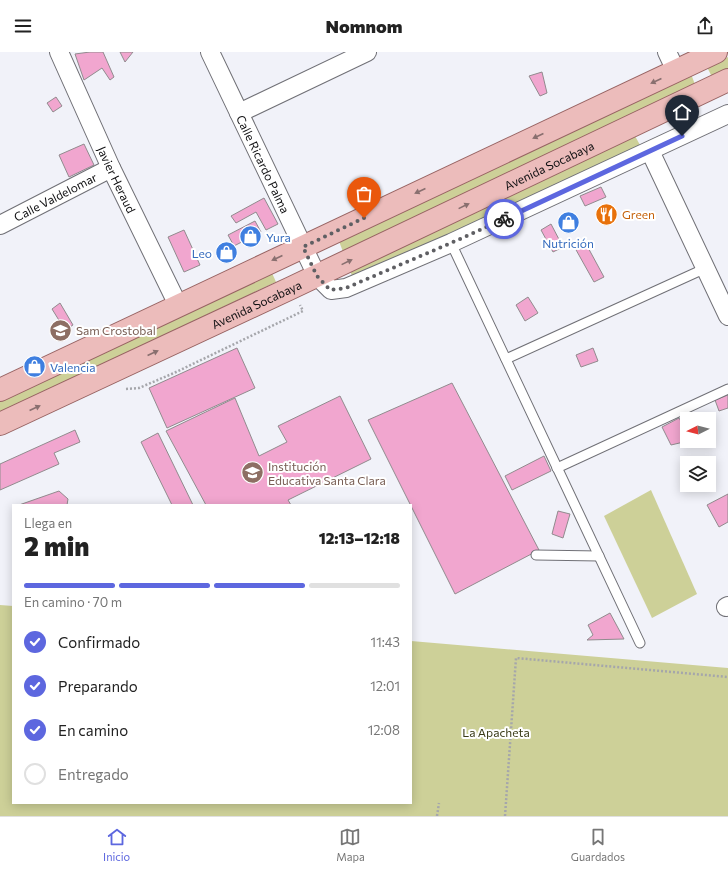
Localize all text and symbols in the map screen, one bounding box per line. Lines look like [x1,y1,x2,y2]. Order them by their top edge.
icon: menu [12,15,34,37]
text: Nomnom [326,15,402,37]
icon: share [694,15,716,37]
one-way arrow [650,78,661,84]
pin [665,95,699,136]
icon: home [671,101,693,123]
street label: Calle Ricardo Palma [234,112,293,215]
one-way arrow [532,133,544,139]
street label: Avenida Socabaya [502,138,596,192]
street label: Javier Heraud [94,144,139,215]
street label: Calle Valdelomar [11,169,99,224]
pin [347,177,381,218]
icon: bag [353,183,375,205]
one-way arrow [415,188,426,194]
courier [484,199,524,239]
restaurant icon: Green [594,201,620,227]
one-way arrow [458,203,470,209]
place label: Green [622,207,655,221]
icon: bike [493,208,515,230]
shop icon: Nutrición [555,209,581,235]
shop icon: Yura [237,224,263,250]
place label: Yura [266,230,291,244]
place label: Nutrición [542,236,594,250]
shop icon: Leo [214,240,240,266]
place label: Leo [192,246,212,260]
one-way arrow [271,256,283,262]
one-way arrow [341,259,353,265]
street label: Avenida Socabaya [209,277,304,331]
school or university icon: Sam Crostobal [48,317,74,343]
place label: Sam Crostobal [76,323,156,337]
one-way arrow [147,350,159,356]
shop icon: Valencia [22,354,48,380]
place label: Valencia [50,360,95,374]
one-way arrow [30,405,41,411]
north arrow [680,412,716,448]
map controls [680,412,716,492]
button: layers [680,456,716,492]
place label: Institución Educativa Santa Clara [268,459,386,487]
school or university icon: Institución Educativa Santa Clara [240,460,266,486]
text: Llega en [24,515,72,531]
text: 12:13–12:18 [319,529,400,547]
text: 2 min [24,530,89,561]
text: En camino · 70 m [24,594,122,610]
icon: check [24,631,46,653]
text: Confirmado [58,633,140,651]
text: 11:43 [371,634,400,650]
icon: check [24,675,46,697]
text: Preparando [58,677,138,695]
text: 12:01 [370,678,400,694]
icon: check [24,719,46,741]
text: En camino [58,721,128,739]
text: 12:08 [368,722,400,738]
park label: La Apacheta [462,725,530,739]
text: Entregado [58,765,129,783]
tab: Inicio [103,826,130,863]
tab: Mapa [336,826,365,863]
tab: Guardados [571,826,625,863]

